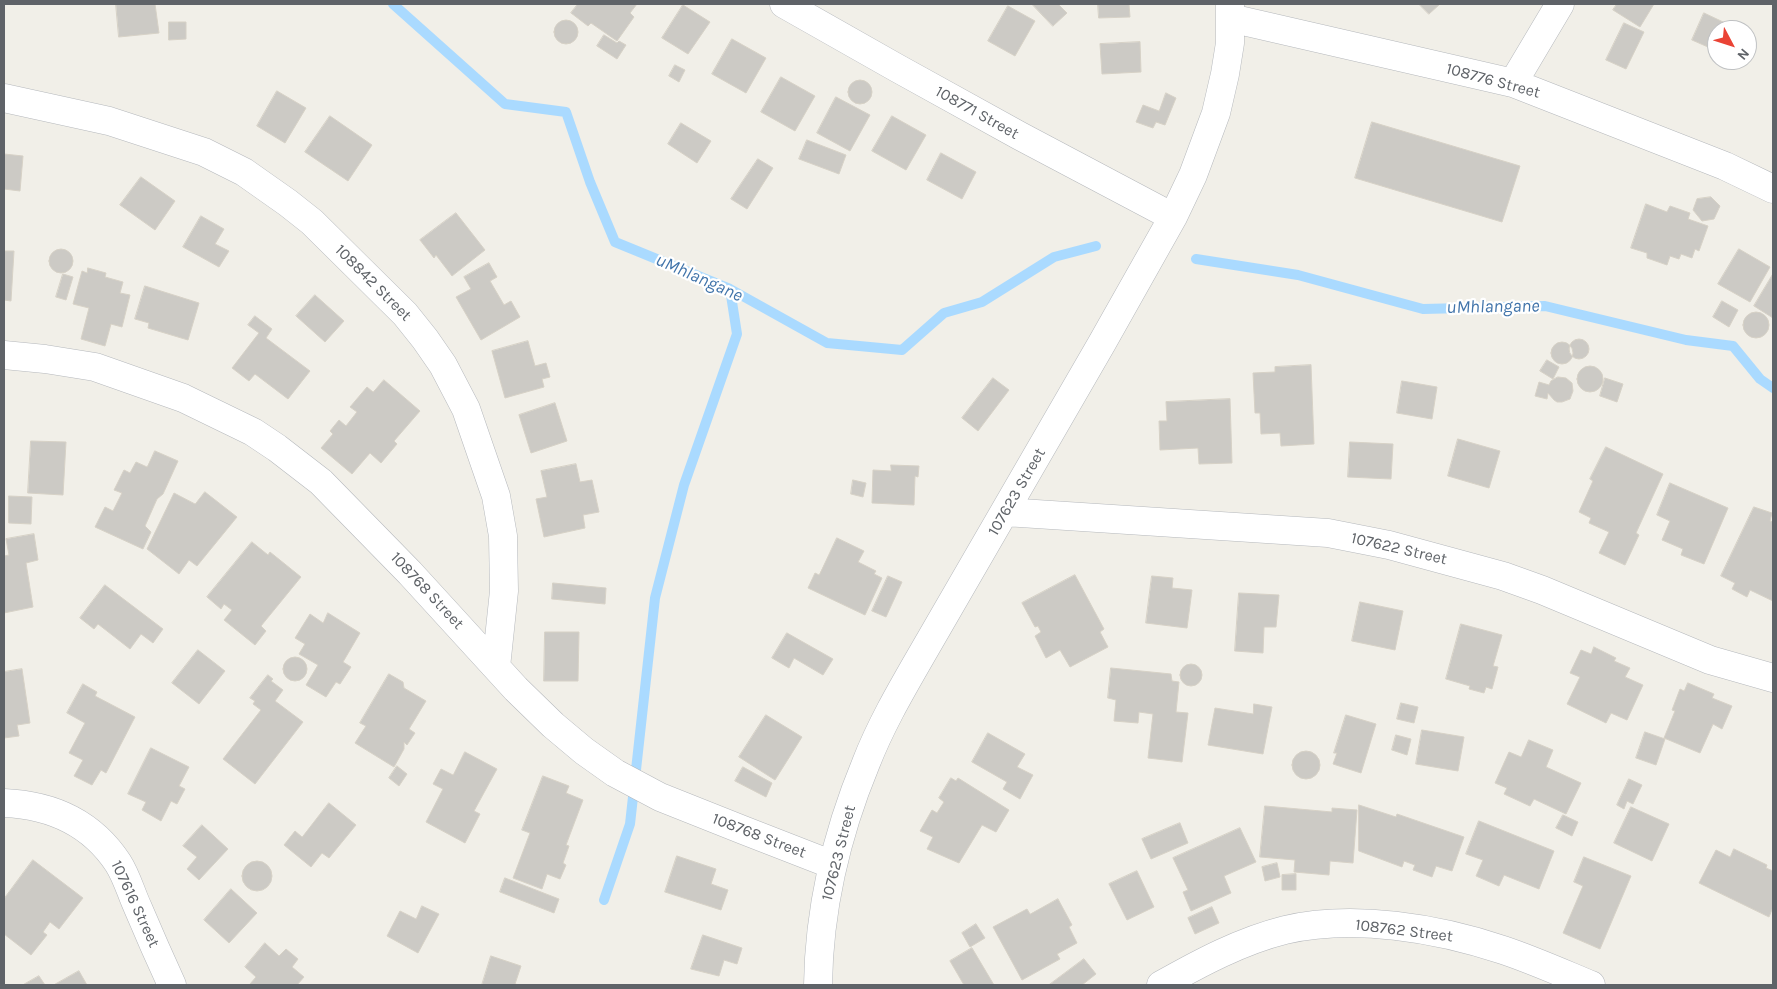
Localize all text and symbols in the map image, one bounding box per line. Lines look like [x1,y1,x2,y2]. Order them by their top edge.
north arrow [1707,20,1757,70]
text: N [1733,45,1753,64]
street label: 108776 Street [1444,59,1542,103]
street label: 108771 Street [932,82,1022,144]
street label: 108842 Street [331,241,415,325]
water label: uMhlangane [652,249,746,307]
water label: uMhlangane [1446,295,1540,319]
street label: 107623 Street [984,445,1050,539]
street label: 107622 Street [1349,529,1449,569]
street label: 108768 Street [386,548,468,634]
street label: 107623 Street [818,803,860,903]
street label: 108768 Street [709,809,809,863]
street label: 107616 Street [107,858,163,950]
street label: 108762 Street [1354,915,1454,947]

